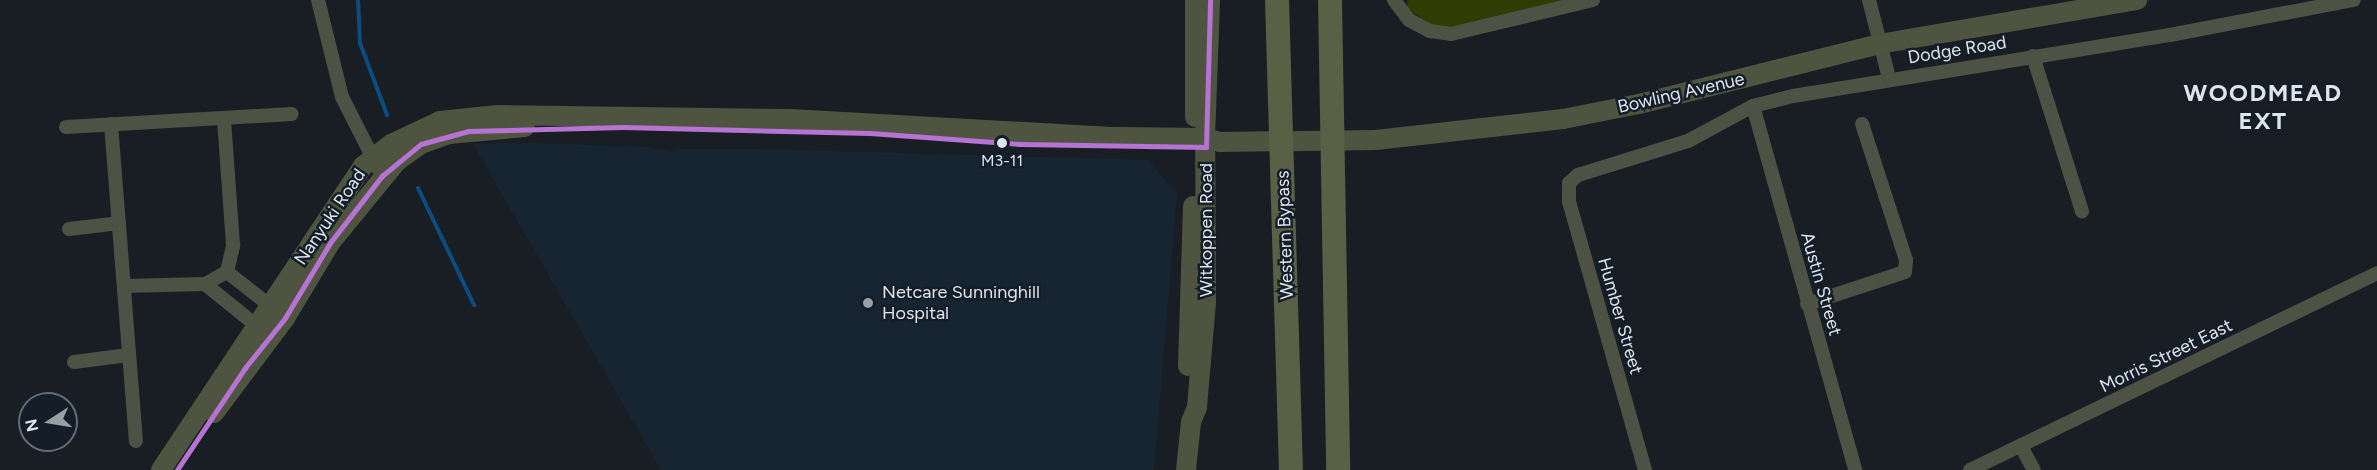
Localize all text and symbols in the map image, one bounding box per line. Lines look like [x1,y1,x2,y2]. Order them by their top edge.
street label: Dodge Road [1906,32,2008,68]
street label: Bowling Avenue [1616,68,1746,118]
district label: WOODMEAD EXT [2184,79,2342,135]
marker: M3-11 [996,137,1008,149]
place label: M3-11 [981,151,1023,171]
street label: Witkoppen Road [1195,163,1217,297]
street label: Nanyuki Road [290,165,370,269]
street label: Western Bypass [1272,170,1298,300]
street label: Austin Street [1796,230,1846,338]
street label: Humber Street [1593,255,1647,377]
place label: Netcare Sunninghill Hospital [882,282,1040,324]
marker: Netcare Sunninghill Hospital [859,294,877,312]
street label: Morris Street East [2096,315,2236,397]
north arrow [18,392,78,452]
text: N [21,417,42,433]

